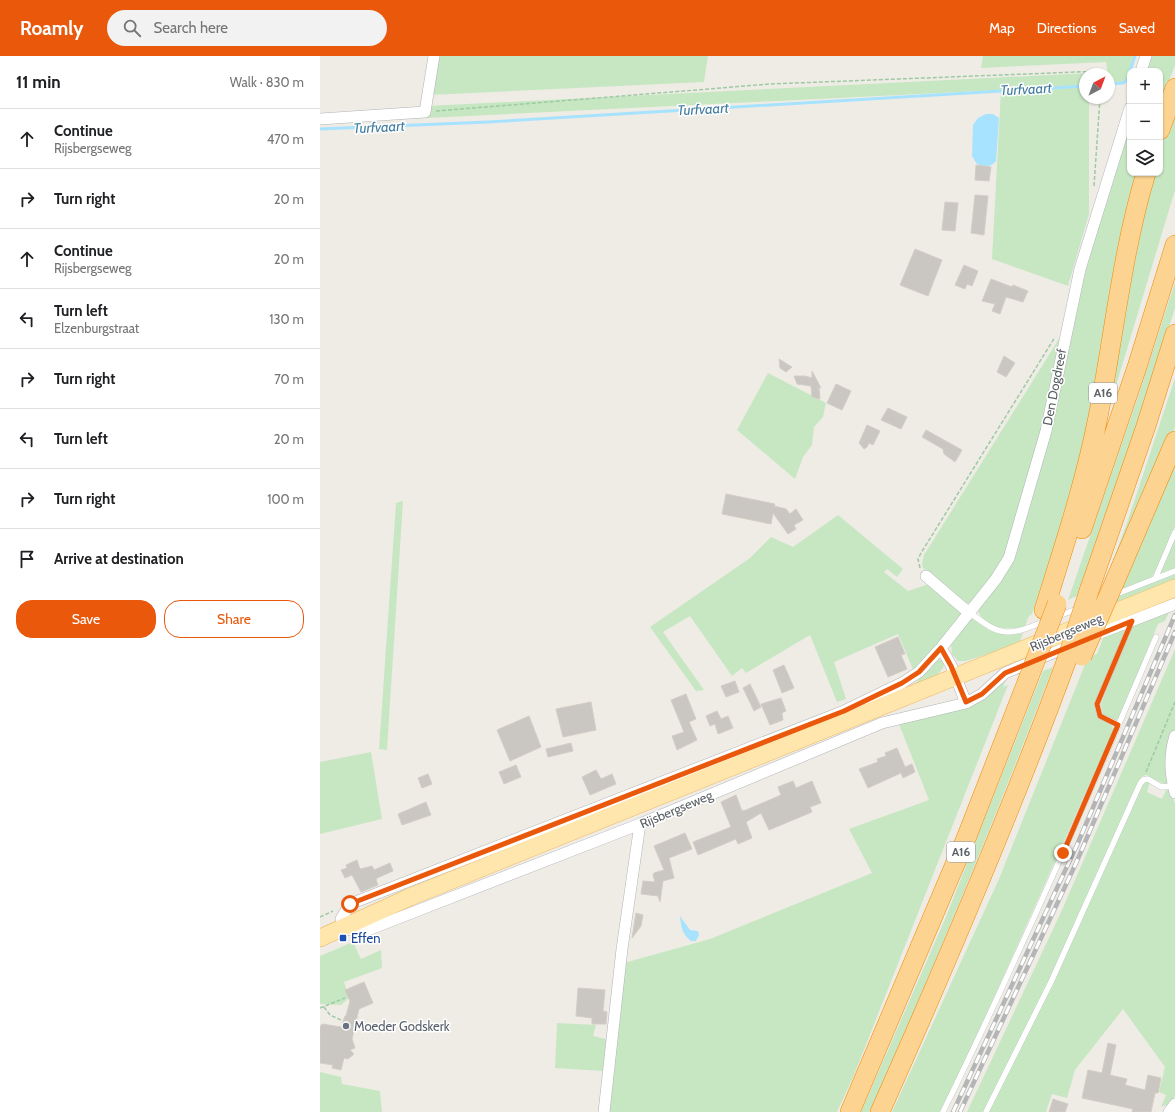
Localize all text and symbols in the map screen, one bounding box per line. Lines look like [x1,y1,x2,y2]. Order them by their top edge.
search box [107,10,387,46]
text: Roamly [20,17,83,40]
icon: search [121,17,143,39]
text: Search here [153,19,228,37]
text: Map [989,19,1015,37]
text: Directions [1037,19,1097,37]
text: Saved [1119,19,1155,37]
north arrow [1079,68,1115,104]
map controls [1127,68,1163,176]
button: + [1127,68,1163,104]
text: 11 min [16,72,61,92]
text: Walk · 830 m [230,74,304,90]
water label: Turfvaart [1000,79,1053,99]
water label: Turfvaart [677,99,730,119]
button: − [1127,104,1163,140]
water label: Turfvaart [353,117,406,137]
text: Continue [54,122,113,140]
icon: ahead [16,128,38,150]
text: 470 m [267,131,304,147]
text: Rijsbergseweg [54,140,132,156]
button: layers [1127,140,1163,176]
icon: right [16,188,38,210]
text: Turn right [54,190,115,208]
text: 20 m [274,191,304,207]
text: Continue [54,242,113,260]
icon: ahead [16,248,38,270]
text: 20 m [274,251,304,267]
text: Rijsbergseweg [54,260,132,276]
text: Turn left [54,302,108,320]
icon: left [16,308,38,330]
text: 130 m [269,311,304,327]
text: Elzenburgstraat [54,320,139,336]
street label: Den Dogdreef [1039,347,1069,427]
icon: right [16,368,38,390]
text: Turn right [54,370,115,388]
text: 70 m [274,371,304,387]
road number: A16 [1089,383,1117,403]
icon: left [16,428,38,450]
text: Turn left [54,430,108,448]
text: 20 m [274,431,304,447]
icon: right [16,488,38,510]
text: Turn right [54,490,115,508]
text: 100 m [267,491,304,507]
icon: arrive [16,548,38,570]
text: Arrive at destination [54,550,184,568]
button: Save [16,600,156,638]
button: Share [164,600,304,638]
street label: Rijsbergseweg [1027,609,1106,655]
street label: Rijsbergseweg [637,786,716,832]
road number: A16 [947,842,975,862]
route end [1054,844,1072,862]
route start [341,895,359,913]
place label: Effen [351,930,380,946]
marker: Effen [338,933,348,943]
place label: Moeder Godskerk [354,1018,450,1034]
marker: Moeder Godskerk [341,1021,351,1031]

